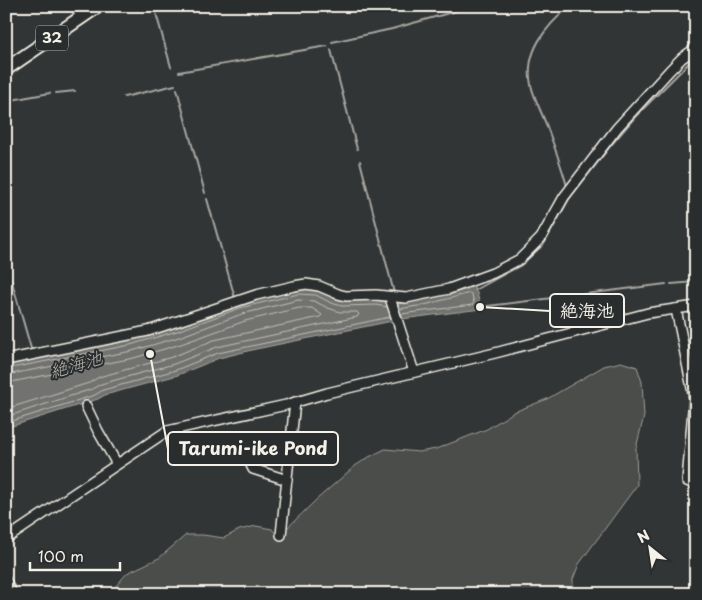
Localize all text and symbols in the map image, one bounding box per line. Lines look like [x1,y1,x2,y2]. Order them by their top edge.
road number: 32 [36,26,68,50]
callout: 絶海池 [550,294,624,327]
text: 絶海池 [560,296,614,323]
water label: 絶海池 [46,343,106,384]
callout: Tarumi-ike Pond [168,432,338,465]
text: Tarumi-ike Pond [179,434,327,461]
north arrow [624,522,674,572]
text: N [633,524,653,548]
scale bar [30,540,120,572]
text: 100 m [38,544,84,567]

